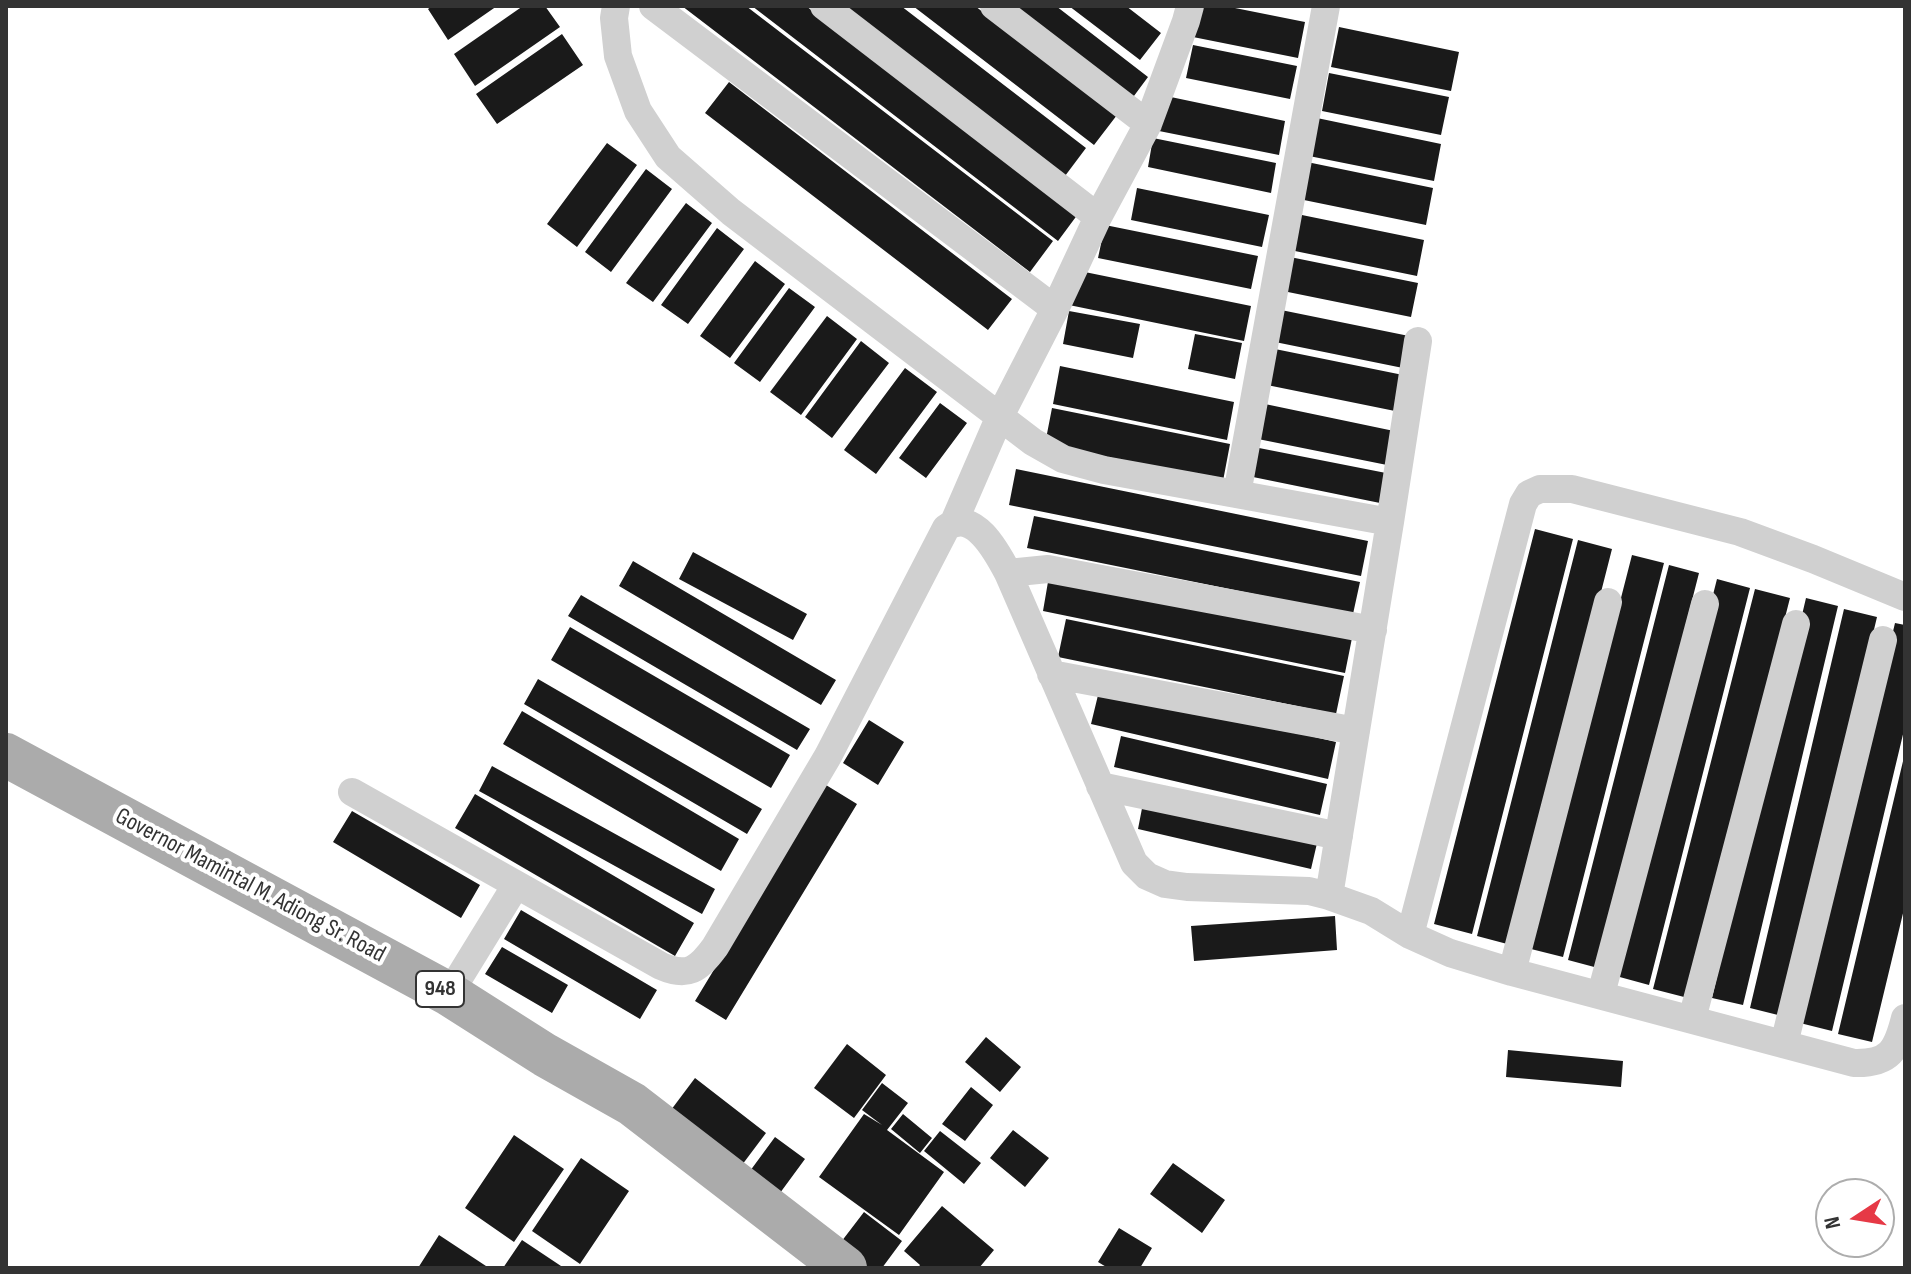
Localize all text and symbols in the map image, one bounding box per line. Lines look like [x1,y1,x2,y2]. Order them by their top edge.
street label: Governor Mamintal M. Adiong Sr. Road [110,802,390,970]
road number: 948 [416,971,464,1007]
north arrow [1815,1178,1895,1258]
text: N [1819,1214,1847,1231]

